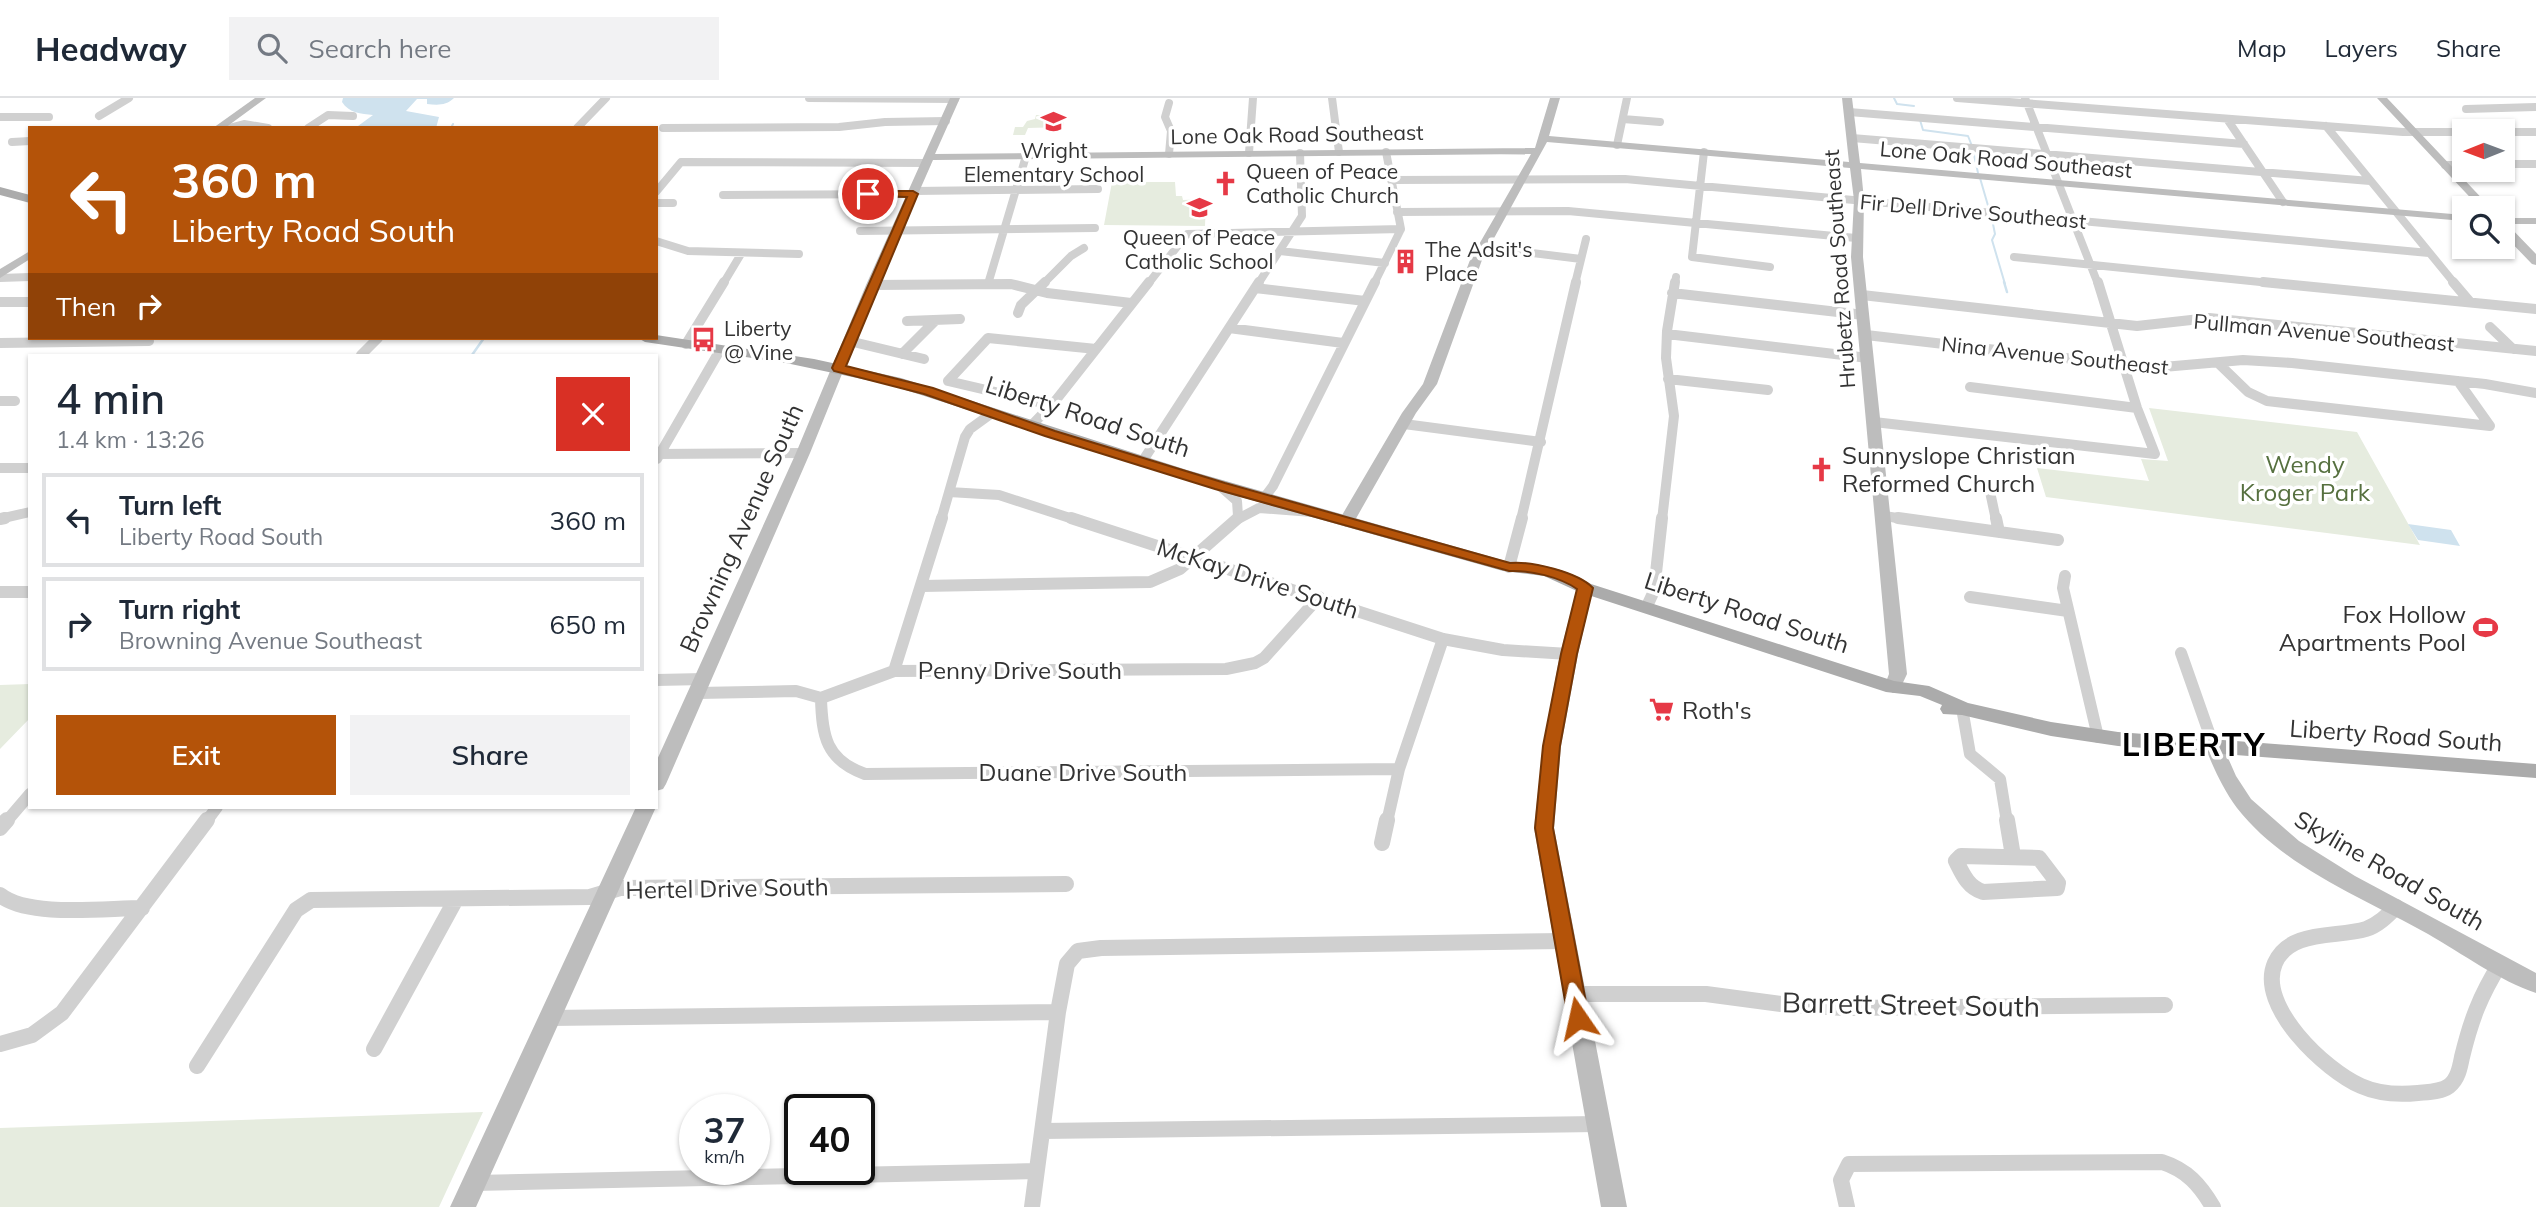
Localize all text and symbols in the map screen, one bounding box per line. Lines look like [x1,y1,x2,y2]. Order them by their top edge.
search box [229,17,719,80]
text: Headway [35,28,187,69]
icon: search [253,29,291,67]
text: Search here [309,32,451,65]
text: Map [2237,33,2286,63]
text: Layers [2324,33,2398,63]
text: Share [2436,33,2501,63]
school or university icon: Wright Elementary School [1040,107,1068,135]
street label: Lone Oak Road Southeast [1170,119,1424,149]
north arrow [2452,119,2515,182]
map controls [2452,119,2515,259]
street label: Lone Oak Road Southeast [1879,135,2133,183]
place label: Wright Elementary School [964,137,1144,187]
text: 360 m [171,149,317,210]
street label: Hrubetz Road Southeast [1818,149,1860,389]
icon: left [56,154,147,245]
place label: Queen of Peace Catholic Church [1246,158,1399,208]
pin [838,164,898,224]
church icon: Queen of Peace Catholic Church [1212,169,1240,197]
icon: arrive [849,175,887,213]
street label: Fir Dell Drive Southeast [1859,188,2087,234]
school or university icon: Queen of Peace Catholic School [1185,194,1213,222]
button: search [2452,196,2515,259]
text: Liberty Road South [171,210,455,250]
place label: Queen of Peace Catholic School [1123,224,1275,274]
place label: The Adsit's Place [1425,236,1533,286]
building icon: The Adsit's Place [1391,247,1419,275]
icon: right [130,287,168,325]
text: Then [56,290,116,323]
street label: Pullman Avenue Southeast [2193,308,2455,356]
place label: Liberty @ Vine [724,315,793,365]
bus stop icon: Liberty @ Vine [690,326,718,354]
street label: Nina Avenue Southeast [1940,330,2170,380]
street label: Liberty Road South [982,369,1194,463]
text: 4 min [56,372,165,425]
button: close [556,377,630,451]
street label: Browning Avenue South [673,399,809,657]
text: 1.4 km · 13:26 [56,425,205,454]
place label: Sunnyslope Christian Reformed Church [1842,440,2076,498]
park label: Wendy Kroger Park [2240,449,2371,507]
church icon: Sunnyslope Christian Reformed Church [1808,455,1836,483]
text: Turn left [119,489,221,522]
icon: left [60,501,98,539]
text: 360 m [550,504,626,537]
text: Liberty Road South [119,522,323,551]
street label: McKay Drive South [1153,531,1363,625]
street label: Liberty Road South [1641,565,1853,659]
text: Turn right [119,593,240,626]
place label: Fox Hollow Apartments Pool [2279,599,2466,657]
icon: right [60,605,98,643]
text: 650 m [550,608,626,641]
sports icon: Fox Hollow Apartments Pool [2472,614,2500,642]
text: Browning Avenue Southeast [119,626,422,655]
street label: Penny Drive South [918,655,1122,685]
place label: Roth's [1682,695,1752,725]
supermarket icon: Roth's [1648,696,1676,724]
street label: Liberty Road South [2289,713,2503,757]
button: Exit [56,715,336,795]
button: Share [350,715,630,795]
district label: LIBERTY [2122,724,2266,764]
street label: Duane Drive South [979,757,1187,787]
street label: Skyline Road South [2290,803,2490,937]
street label: Hertel Drive South [625,871,829,905]
position arrow [1541,981,1615,1055]
street label: Barrett Street South [1782,984,2040,1024]
speed limit sign: 40 [784,1094,875,1185]
text: 37 [703,1108,746,1152]
text: km/h [704,1145,745,1168]

